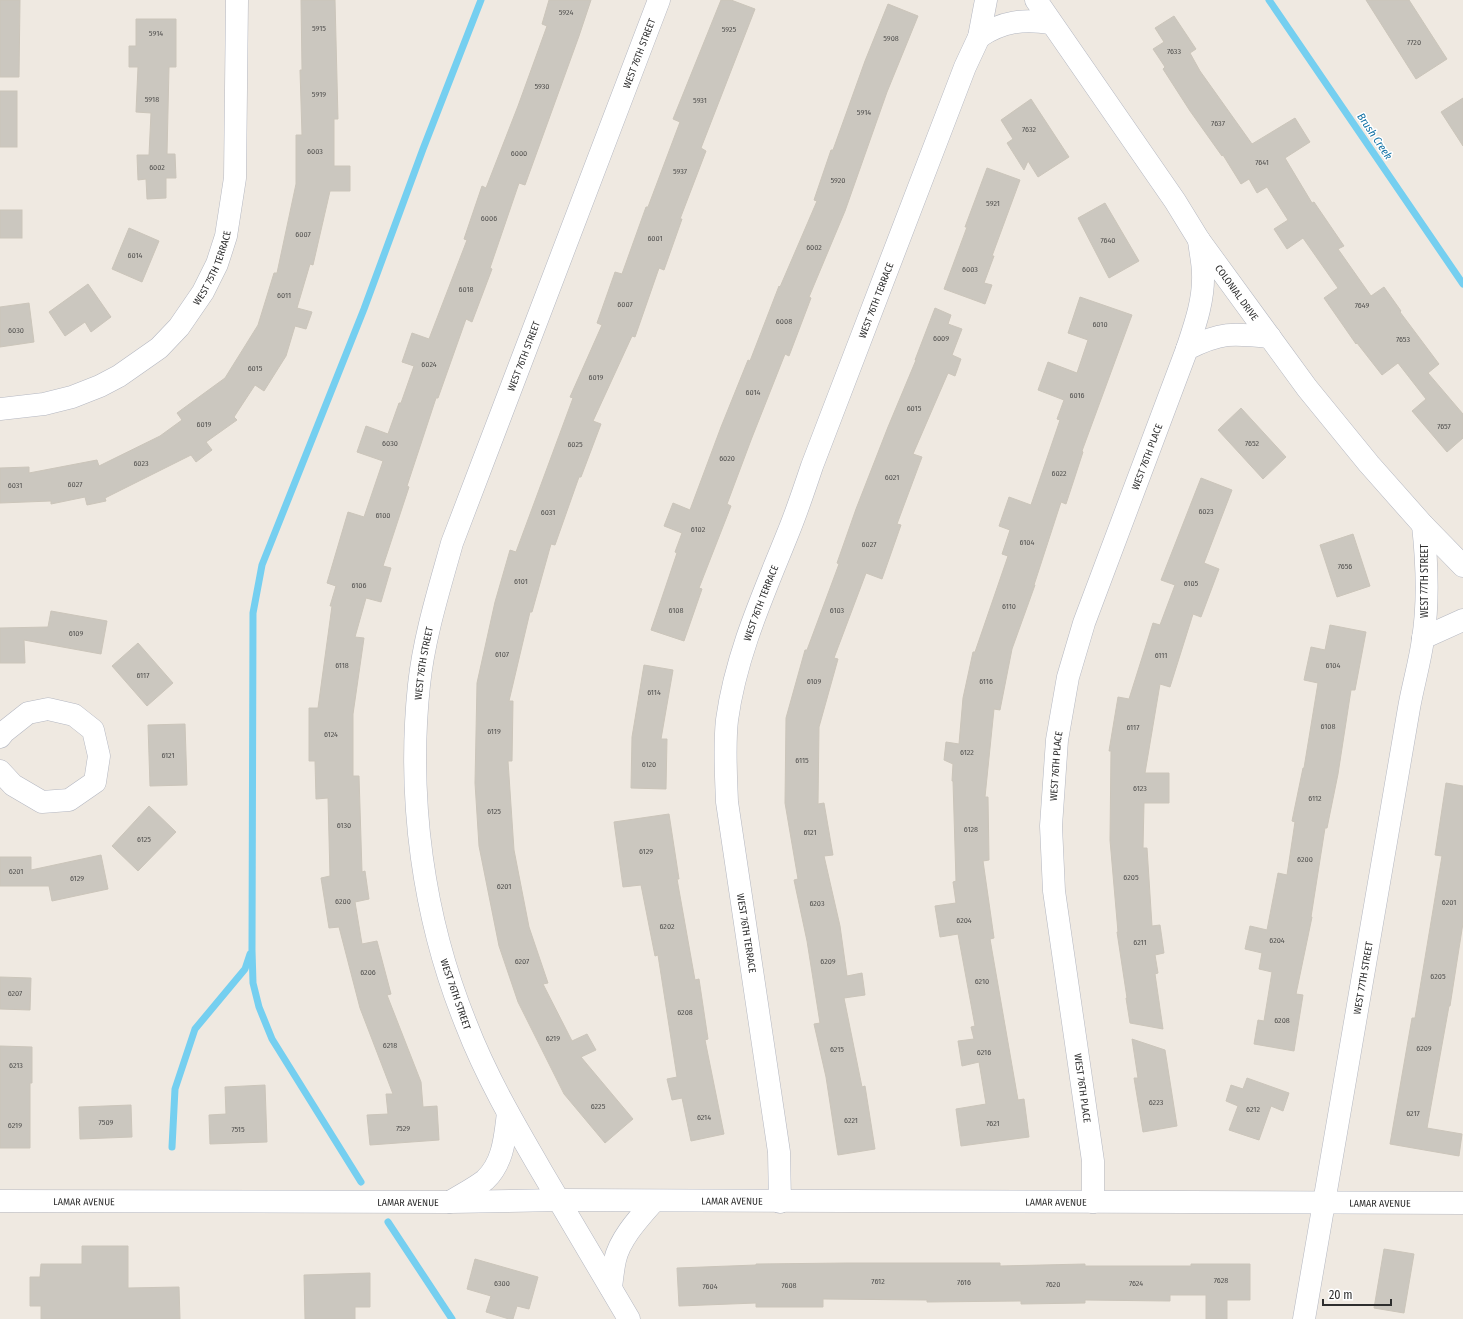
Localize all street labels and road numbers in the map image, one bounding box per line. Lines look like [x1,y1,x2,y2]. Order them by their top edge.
street label: WEST 76TH STREET [621,17,659,90]
street label: WEST 75TH TERRACE [191,230,234,308]
street label: WEST 76TH TERRACE [857,261,897,340]
street label: COLONIAL DRIVE [1212,263,1261,323]
street label: WEST 76TH STREET [505,319,543,393]
street label: WEST 76TH PLACE [1130,422,1165,492]
street label: WEST 77TH STREET [1419,544,1431,618]
street label: WEST 76TH TERRACE [741,563,781,643]
street label: WEST 76TH STREET [413,625,436,701]
street label: WEST 76TH PLACE [1048,730,1065,801]
street label: WEST 76TH TERRACE [734,893,758,974]
street label: WEST 77TH STREET [1351,940,1376,1016]
street label: WEST 76TH STREET [437,957,473,1032]
street label: WEST 76TH PLACE [1071,1053,1093,1124]
street label: LAMAR AVENUE [701,1195,763,1208]
street label: LAMAR AVENUE [53,1196,115,1208]
street label: LAMAR AVENUE [377,1197,439,1209]
street label: LAMAR AVENUE [1025,1197,1087,1209]
street label: LAMAR AVENUE [1349,1198,1411,1210]

